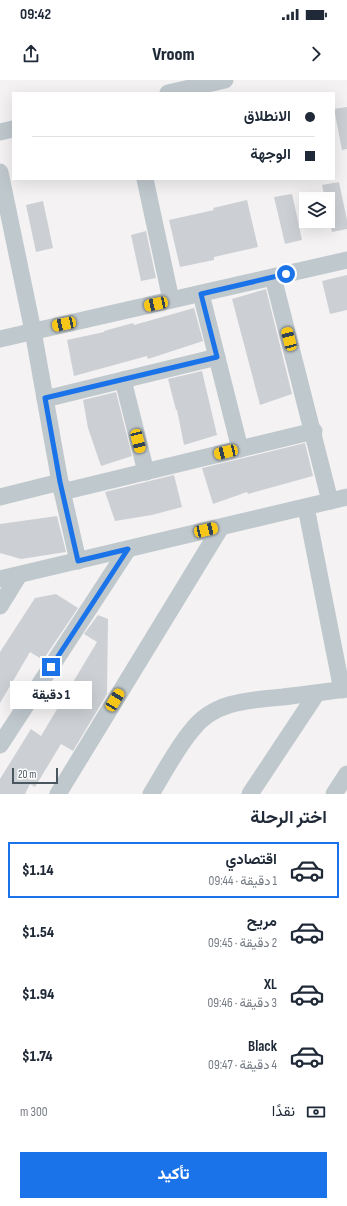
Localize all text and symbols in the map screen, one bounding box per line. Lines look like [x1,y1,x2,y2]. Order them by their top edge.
text: 09:42 [20,5,51,24]
icon: share [20,43,42,65]
icon: forward [305,43,327,65]
text: Vroom [152,44,195,65]
text: الانطلاق [244,107,291,126]
text: الوجهة [250,145,291,164]
map controls [299,192,335,228]
button: layers [299,192,335,228]
route start [277,265,295,283]
car [143,296,169,312]
car [51,316,77,332]
car [280,326,298,352]
car [129,428,147,454]
car [213,443,239,461]
car [193,521,219,539]
route end [42,658,60,676]
callout: 1 دقيقة [10,681,92,709]
text: 1 دقيقة [32,687,70,703]
car [104,687,126,713]
scale bar [12,766,58,785]
text: 20 m [18,768,36,781]
text: اختر الرحلة [250,807,327,828]
text: اقتصادي [225,850,277,869]
icon: car [289,852,325,888]
text: $1.14 [22,861,54,880]
text: 1 دقيقة · 09:44 [209,873,277,889]
text: مريح [247,912,277,931]
icon: car [289,914,325,950]
text: $1.54 [22,923,54,942]
text: 2 دقيقة · 09:45 [208,935,277,951]
text: XL [264,975,277,994]
icon: car [289,976,325,1012]
text: $1.94 [22,985,54,1004]
text: 3 دقيقة · 09:46 [208,995,277,1011]
text: Black [248,1037,277,1056]
icon: car [289,1038,325,1074]
text: $1.74 [22,1047,53,1066]
text: 4 دقيقة · 09:47 [208,1057,277,1073]
icon: cash [305,1101,327,1123]
text: نقدًا [272,1102,295,1121]
text: 300 m [20,1104,47,1120]
button: تأكيد [20,1152,327,1198]

